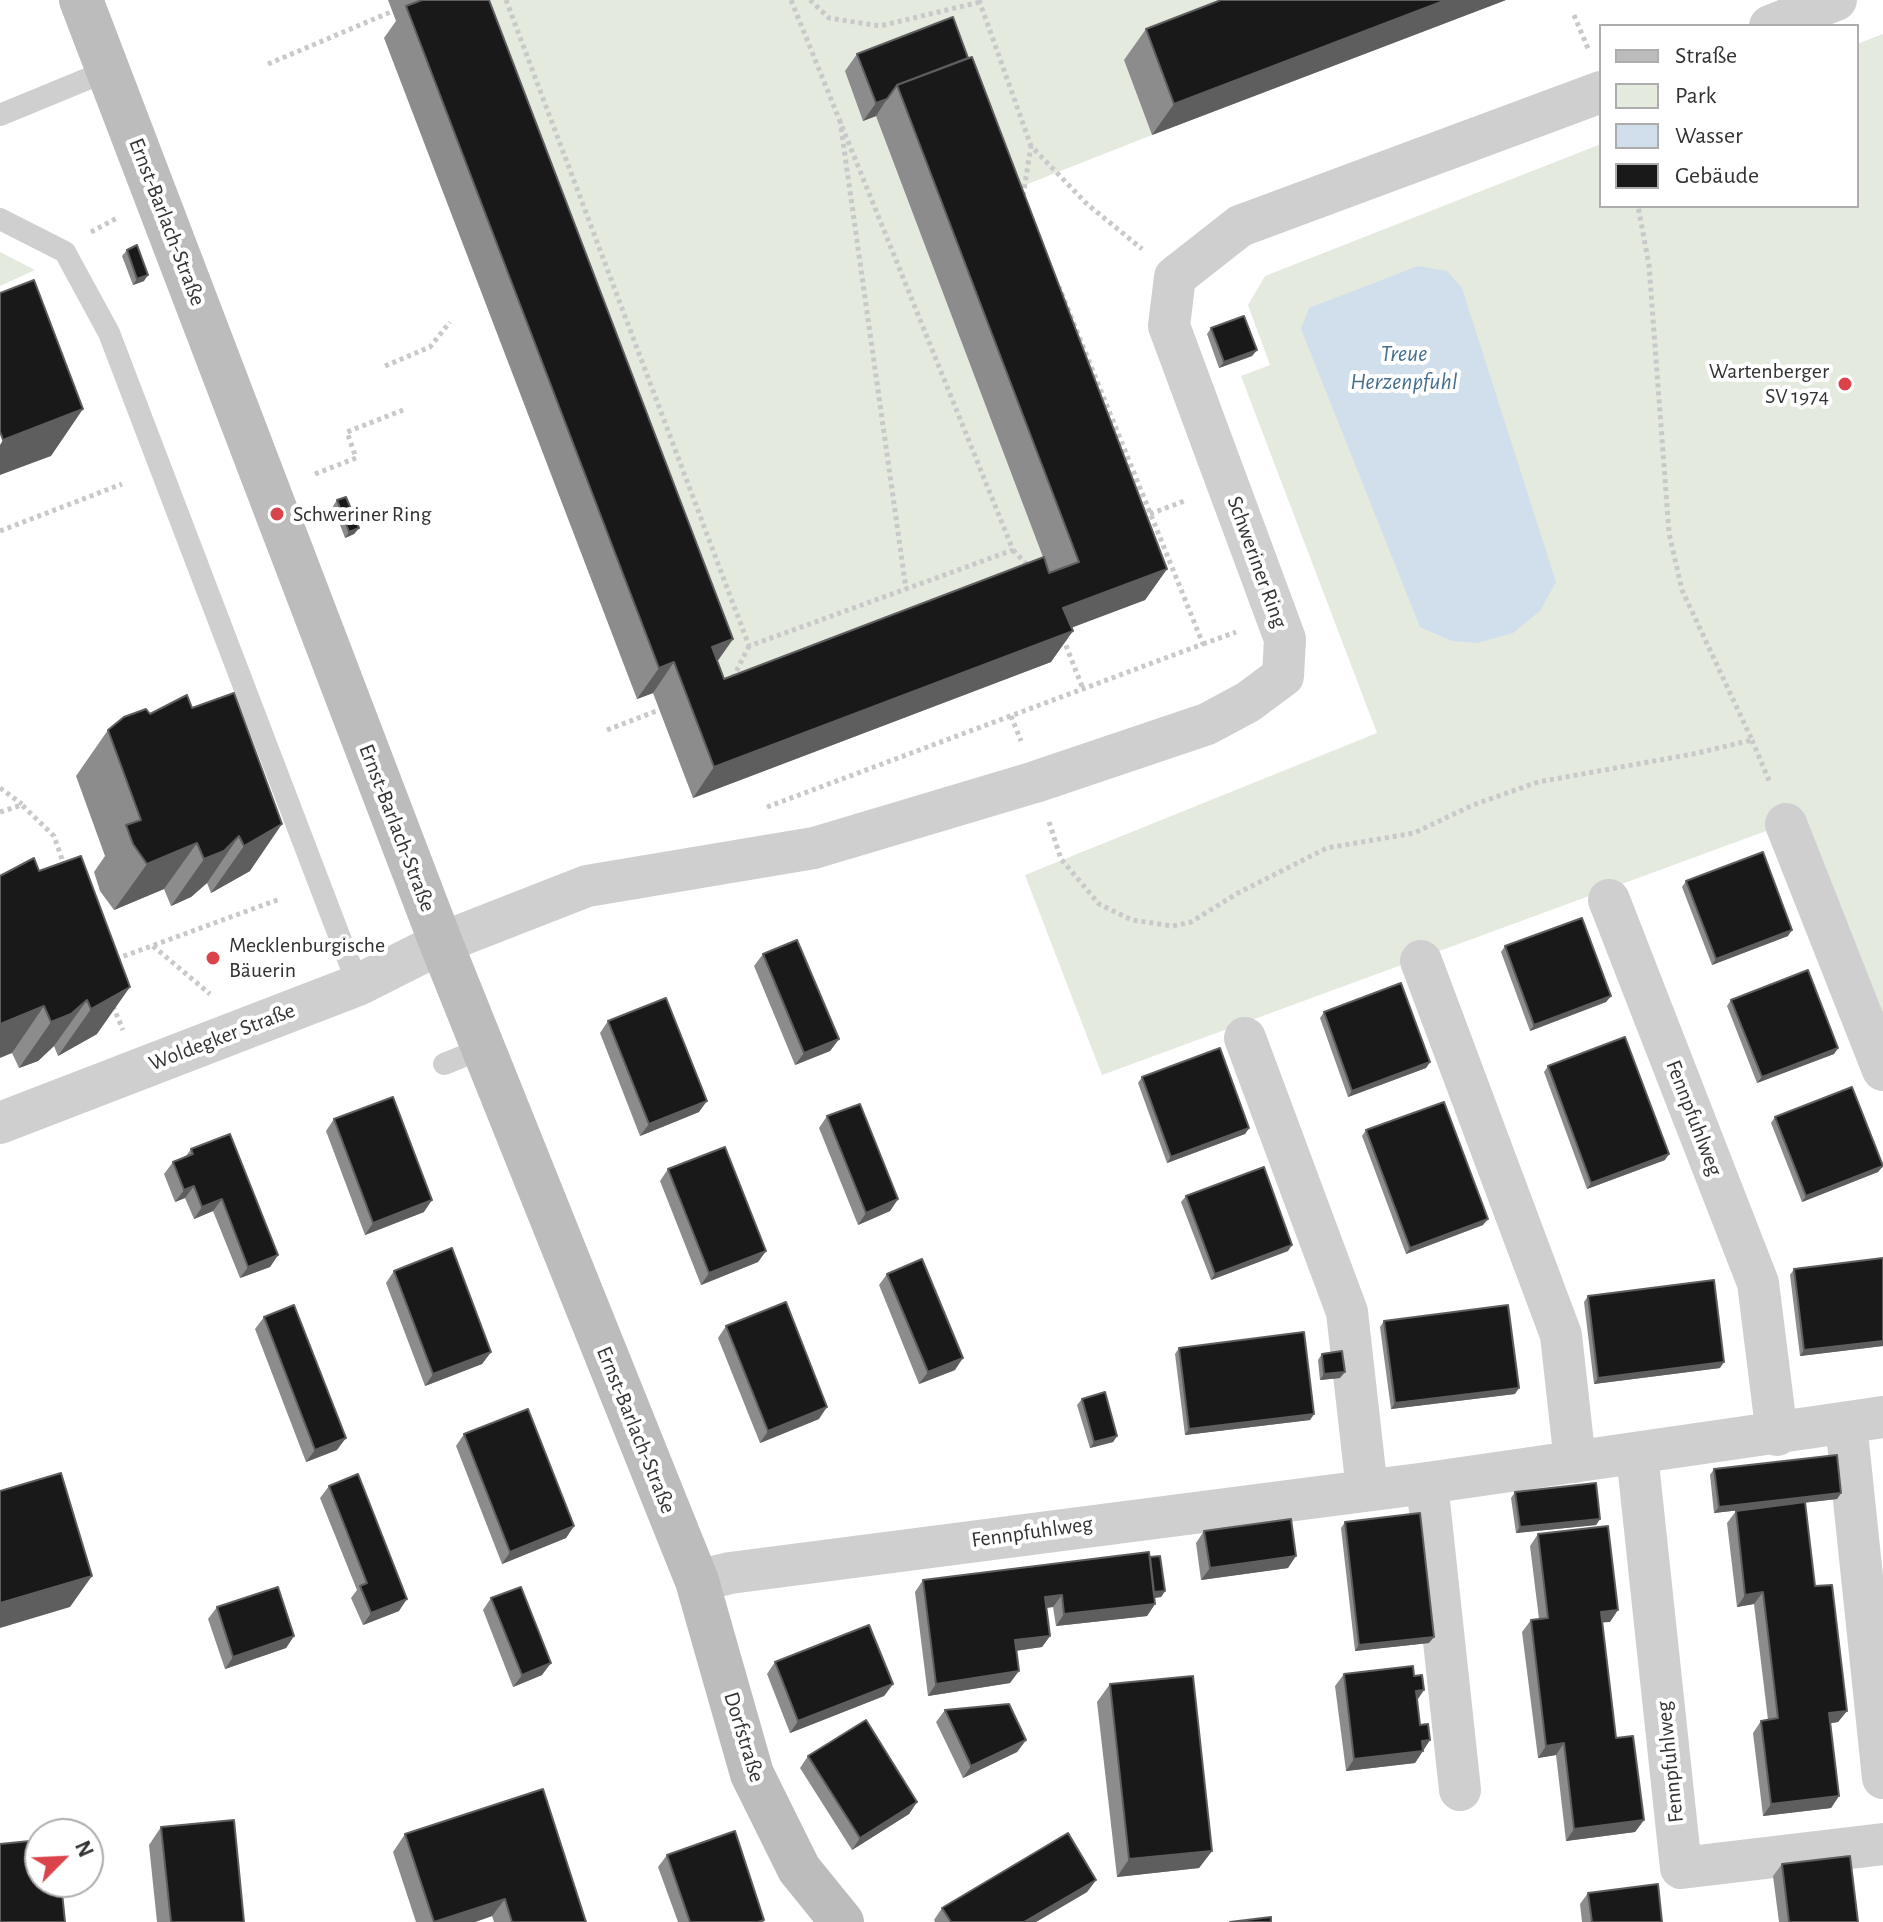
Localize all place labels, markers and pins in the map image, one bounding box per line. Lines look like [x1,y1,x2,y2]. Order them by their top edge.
place label: Wartenberger SV 1974 [1709,358,1829,410]
marker: Wartenberger SV 1974 [1836,375,1854,393]
place label: Schweriner Ring [293,501,431,527]
marker: Schweriner Ring [268,505,286,523]
place label: Mecklenburgische Bäuerin [229,932,385,984]
marker: Mecklenburgische Bäuerin [204,949,222,967]

